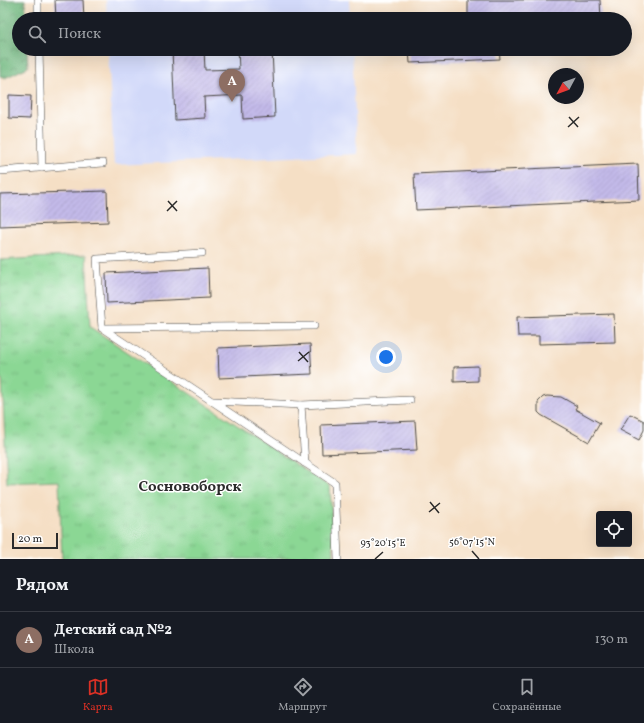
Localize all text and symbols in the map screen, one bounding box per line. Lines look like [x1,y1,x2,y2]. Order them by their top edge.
search box [12,12,632,56]
icon: search [26,23,48,45]
text: Поиск [58,24,101,45]
north arrow [548,68,584,104]
pin: A [219,69,245,102]
your location [376,347,396,367]
district label: Сосновоборск [138,477,242,498]
map controls [596,511,632,547]
button: locate [596,511,632,547]
scale bar [12,531,58,550]
text: 20 m [18,532,42,547]
text: 56°07'15"N [449,535,495,549]
text: 93°20'15"E [361,536,405,550]
text: Рядом [16,574,69,597]
text: Детский сад №2 [54,620,172,641]
text: A [24,631,34,649]
text: 130 m [595,631,628,649]
text: Школа [54,641,94,659]
tab: Карта [83,676,113,715]
tab: Маршрут [278,676,327,715]
tab: Сохранённые [493,676,561,715]

